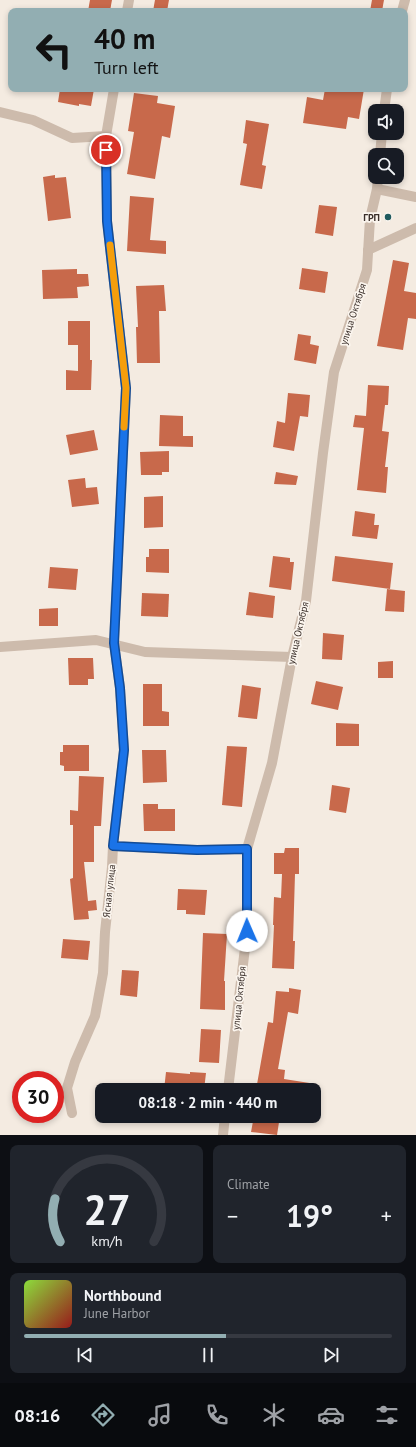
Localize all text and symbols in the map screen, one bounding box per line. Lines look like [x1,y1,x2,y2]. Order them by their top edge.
text: 40 m [94,20,155,57]
icon: left [28,24,80,76]
text: Turn left [94,56,159,79]
map controls [368,104,404,184]
button: sound [368,104,404,140]
pin [89,133,123,167]
icon: arrive [95,139,117,161]
button: search [368,148,404,184]
place label: ГРП [363,211,380,224]
marker: ГРП [383,212,393,222]
street label: улица Октября [337,281,369,346]
street label: улица Октября [284,600,312,666]
street label: Ясная улица [100,864,118,918]
position arrow [226,910,268,952]
street label: улица Октября [229,965,249,1031]
speed limit sign: 30 [12,1071,64,1123]
text: 08:18 · 2 min · 440 m [139,1093,277,1112]
text: Climate [227,1176,270,1193]
text: 27 [83,1183,130,1236]
text: 19° [286,1196,333,1235]
text: − [227,1202,238,1230]
text: + [381,1202,392,1230]
text: km/h [91,1231,122,1250]
text: Northbound [84,1286,161,1305]
text: June Harbor [84,1305,150,1322]
icon: previous [74,1344,96,1366]
icon: pause [197,1344,219,1366]
icon: next [320,1344,342,1366]
icon: directions [89,1401,117,1429]
icon: music [146,1401,174,1429]
icon: phone [203,1401,231,1429]
icon: climate [260,1401,288,1429]
icon: car [317,1401,345,1429]
icon: filters [373,1401,401,1429]
text: 08:16 [14,1404,60,1427]

